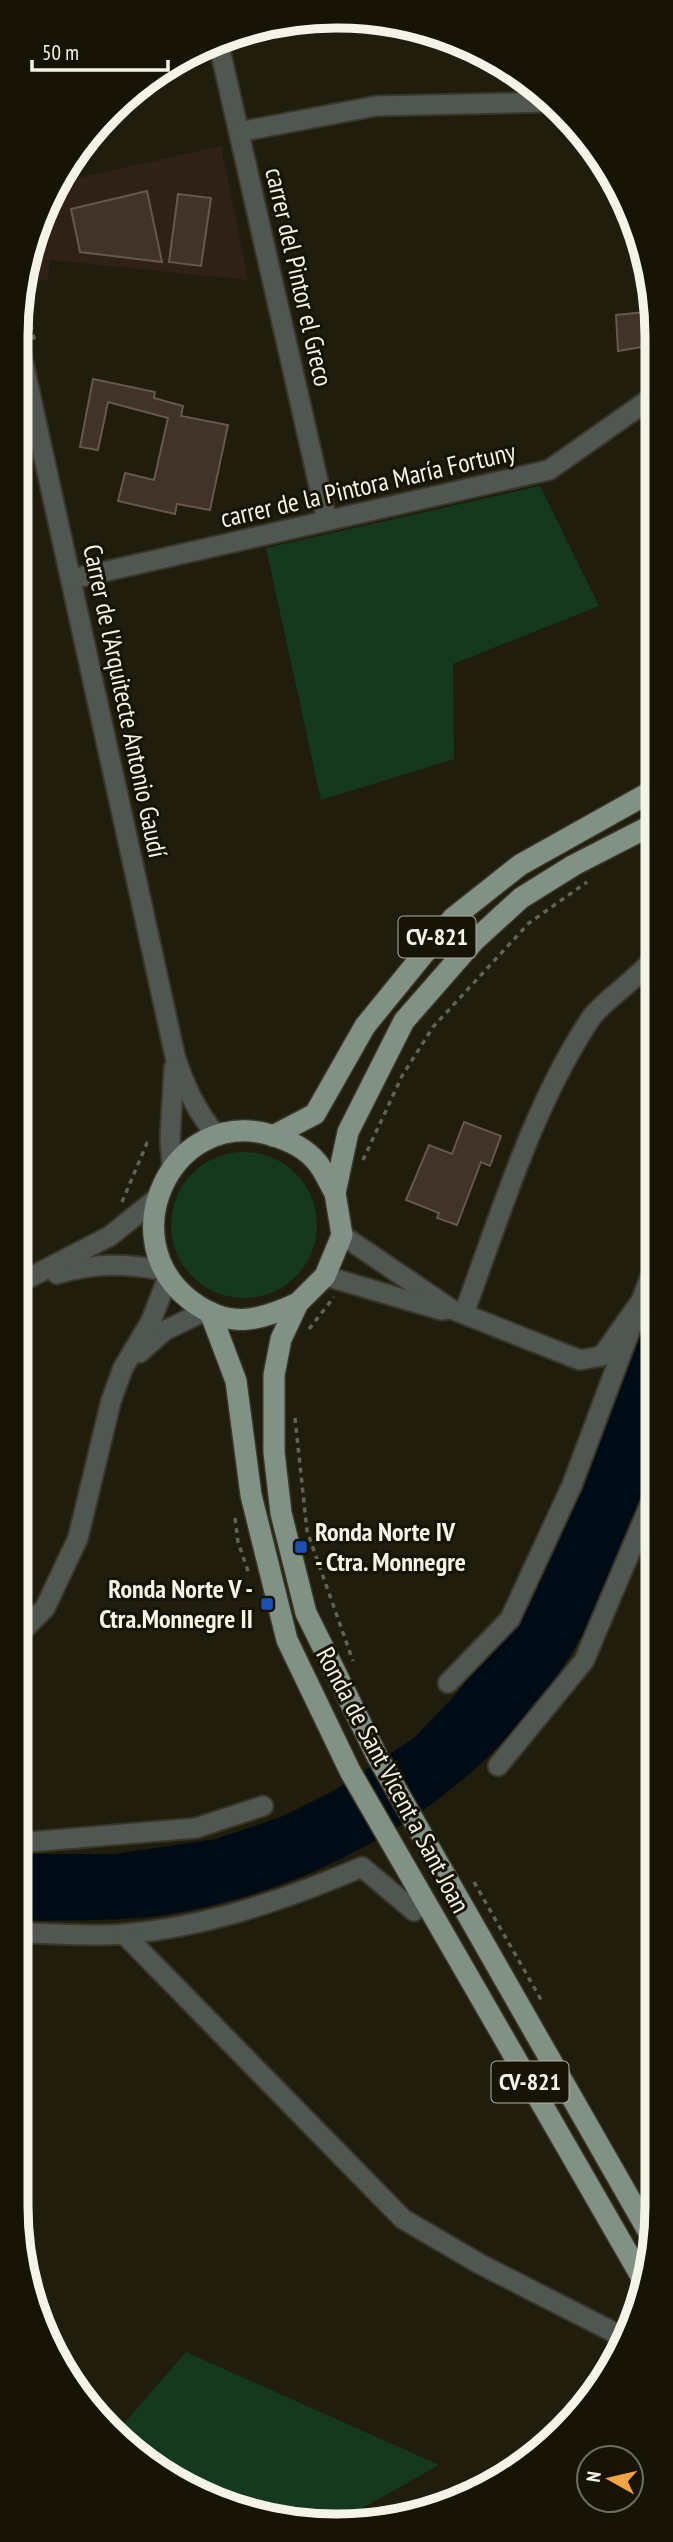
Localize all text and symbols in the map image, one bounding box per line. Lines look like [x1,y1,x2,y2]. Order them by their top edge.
scale bar [32,28,168,72]
text: 50 m [42,39,79,66]
street label: carrer del Pintor el Greco [258,164,341,389]
street label: carrer de la Pintora María Fortuny [217,434,519,535]
street label: Carrer de l'Arquitecte Antonio Gaudí [76,541,175,861]
road number: CV-821 [398,917,476,958]
place label: Ronda Norte IV - Ctra. Monnegre [315,1515,466,1578]
marker: Ronda Norte IV - Ctra. Monnegre [293,1539,309,1555]
place label: Ronda Norte V - Ctra.Monnegre II [99,1572,253,1635]
marker: Ronda Norte V - Ctra.Monnegre II [259,1596,275,1612]
street label: Ronda de Sant Vicent a Sant Joan [309,1641,477,1918]
road number: CV-821 [491,2062,568,2102]
north arrow [575,2444,645,2514]
text: N [581,2470,606,2483]

